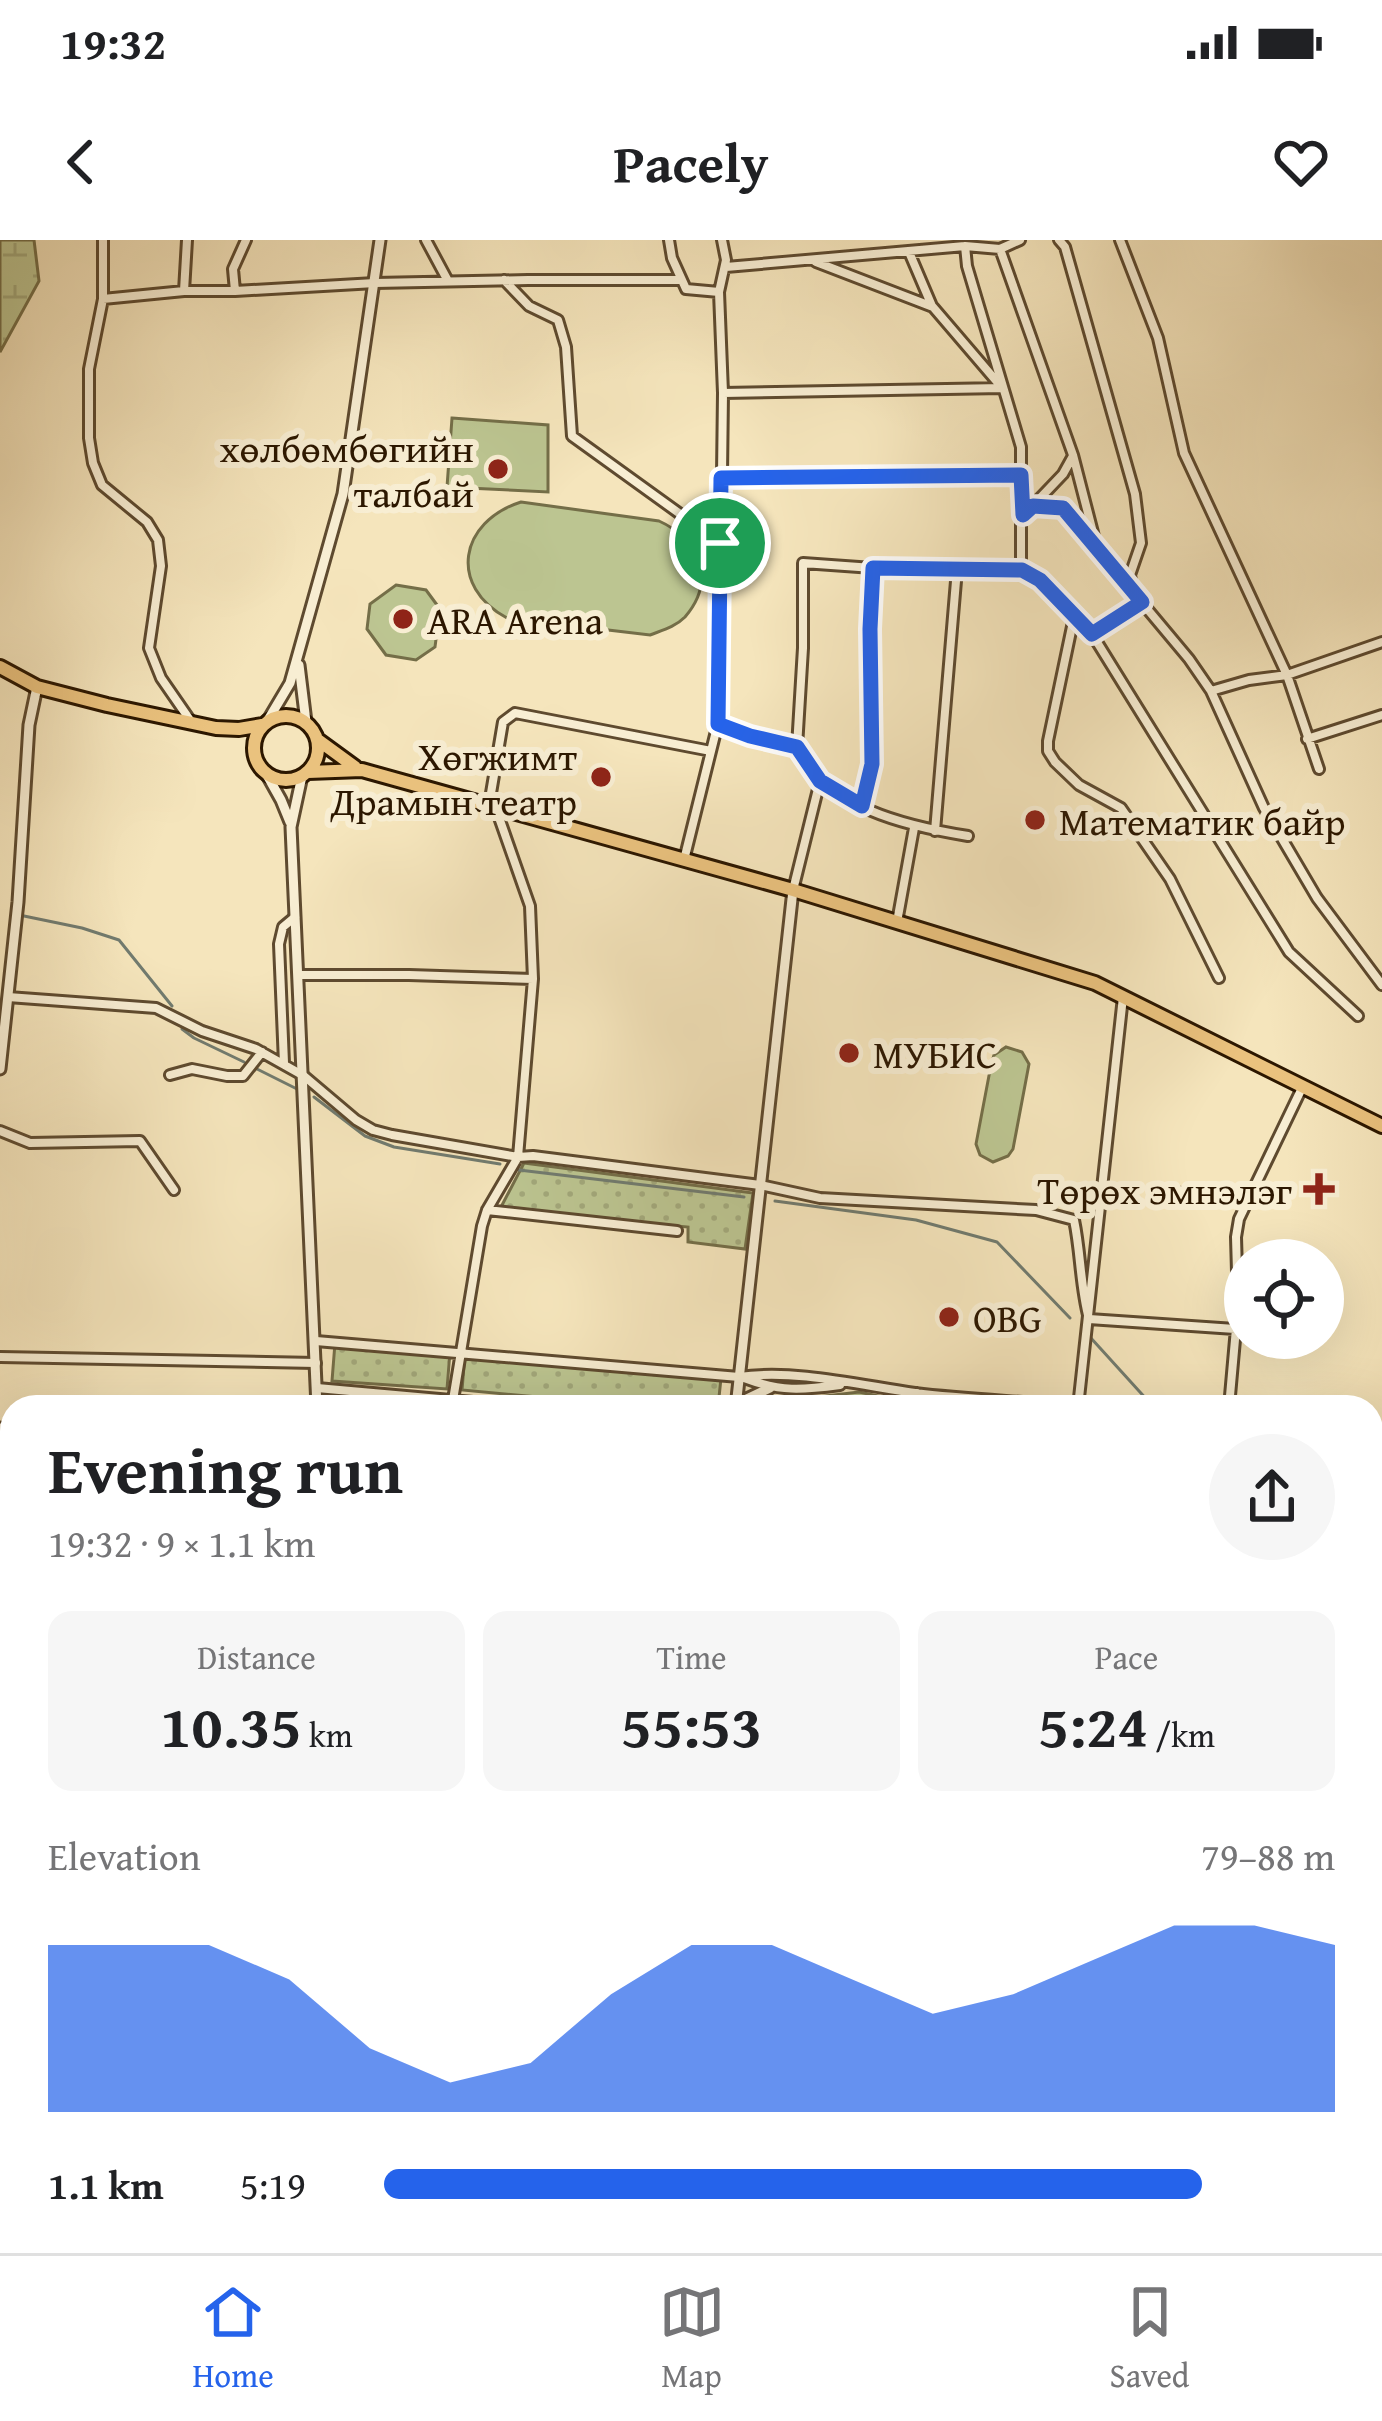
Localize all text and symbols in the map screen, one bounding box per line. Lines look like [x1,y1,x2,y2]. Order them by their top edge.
text: 19:32 [60,10,166,75]
text: Pacely [614,123,768,202]
icon: back [48,129,114,195]
icon: heart [1268,129,1334,195]
place label: хөлбөмбөгийн талбай [220,419,474,521]
marker: хөлбөмбөгийн талбай [485,456,511,482]
pin [669,492,771,594]
icon: arrive [687,510,753,576]
place label: ARA Arena [427,591,604,648]
marker: ARA Arena [390,606,416,632]
place label: Хөгжимт Драмын театр [330,727,577,829]
marker: Хөгжимт Драмын театр [588,764,614,790]
place label: Математик байр [1059,792,1346,849]
marker: Математик байр [1022,807,1048,833]
place label: МУБИС [873,1025,997,1082]
marker: МУБИС [836,1040,862,1066]
place label: Төрөх эмнэлэг [1038,1161,1293,1218]
marker: Төрөх эмнэлэг [1303,1173,1335,1205]
map controls [1224,1239,1344,1359]
button: locate [1224,1239,1344,1359]
place label: OBG [973,1289,1042,1346]
marker: OBG [936,1304,962,1330]
text: Evening run [48,1420,403,1517]
button: share [1209,1434,1335,1560]
text: 19:32 · 9 × 1.1 km [48,1514,315,1571]
text: Distance [197,1633,316,1681]
text: Time [656,1633,727,1681]
text: Pace [1095,1633,1158,1681]
text: 10.35 [160,1681,302,1769]
text: 55:53 [621,1681,762,1769]
text: 5:24 [1038,1681,1148,1769]
text: km [302,1711,353,1759]
text: /km [1148,1711,1215,1759]
text: Elevation [48,1827,201,1884]
text: 79–88 m [1201,1827,1335,1884]
text: 1.1 km [48,2156,164,2213]
text: 5:19 [240,2156,306,2213]
tab: Home [192,2279,274,2399]
tab: Map [659,2279,725,2399]
tab: Saved [1110,2279,1190,2399]

